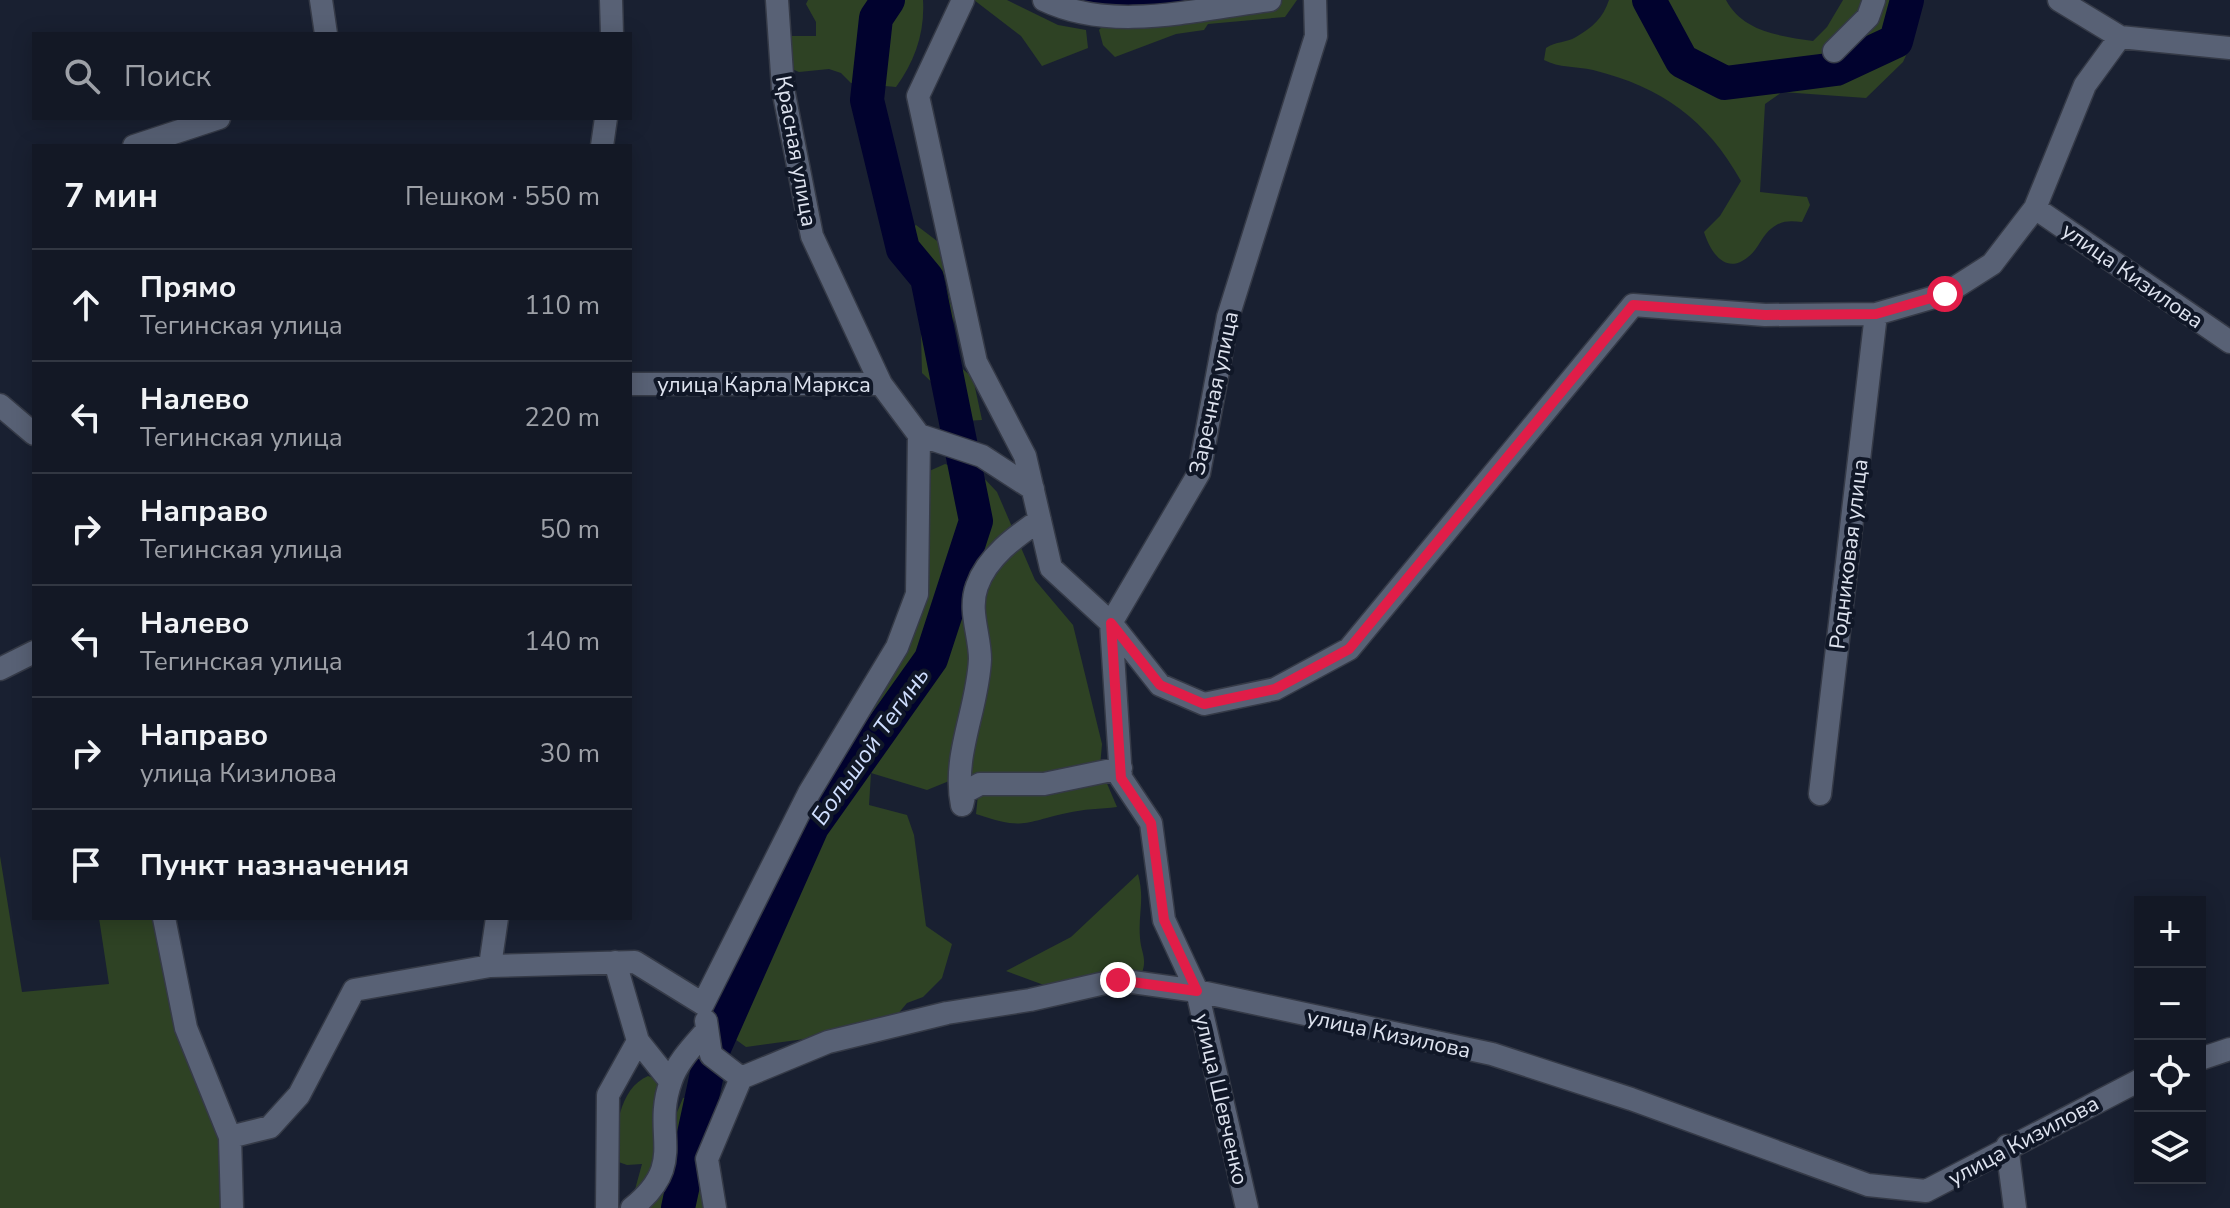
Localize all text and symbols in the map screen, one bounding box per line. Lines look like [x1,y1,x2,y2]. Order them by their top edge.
search box [32,32,632,120]
icon: search [60,54,104,98]
text: Поиск [124,56,211,97]
street label: Красная улица [768,73,824,229]
text: 7 мин [64,173,158,219]
text: Пешком · 550 m [405,179,600,214]
street label: улица Кизилова [2056,216,2209,336]
text: Прямо [140,267,237,308]
route start [1927,276,1963,312]
icon: ahead [64,283,108,327]
text: 110 m [524,288,600,323]
text: Тегинская улица [140,308,343,343]
street label: Заречная улица [1182,309,1246,478]
street label: улица Карла Маркса [657,370,871,400]
text: Налево [140,379,249,420]
icon: left [64,395,108,439]
text: 220 m [524,400,600,435]
text: Тегинская улица [140,420,343,455]
street label: Родниковая улица [1822,457,1876,651]
text: Направо [140,491,268,532]
icon: right [64,507,108,551]
text: 50 m [540,512,600,547]
text: Тегинская улица [140,532,343,567]
text: Налево [140,603,249,644]
icon: left [64,619,108,663]
text: 140 m [524,624,600,659]
text: Тегинская улица [140,644,343,679]
water label: Большой Тегинь [804,661,936,831]
text: Направо [140,715,268,756]
icon: right [64,731,108,775]
text: 30 m [540,736,600,771]
text: улица Кизилова [140,756,337,791]
icon: arrive [64,843,108,887]
text: Пункт назначения [140,845,409,886]
map controls [2134,896,2206,1184]
button: + [2134,896,2206,968]
route end [1100,962,1136,998]
button: − [2134,968,2206,1040]
street label: улица Кизилова [1304,1002,1473,1066]
street label: улица Шевченко [1187,1011,1255,1188]
button: locate [2134,1040,2206,1112]
street label: улица Кизилова [1943,1089,2104,1193]
button: layers [2134,1112,2206,1184]

